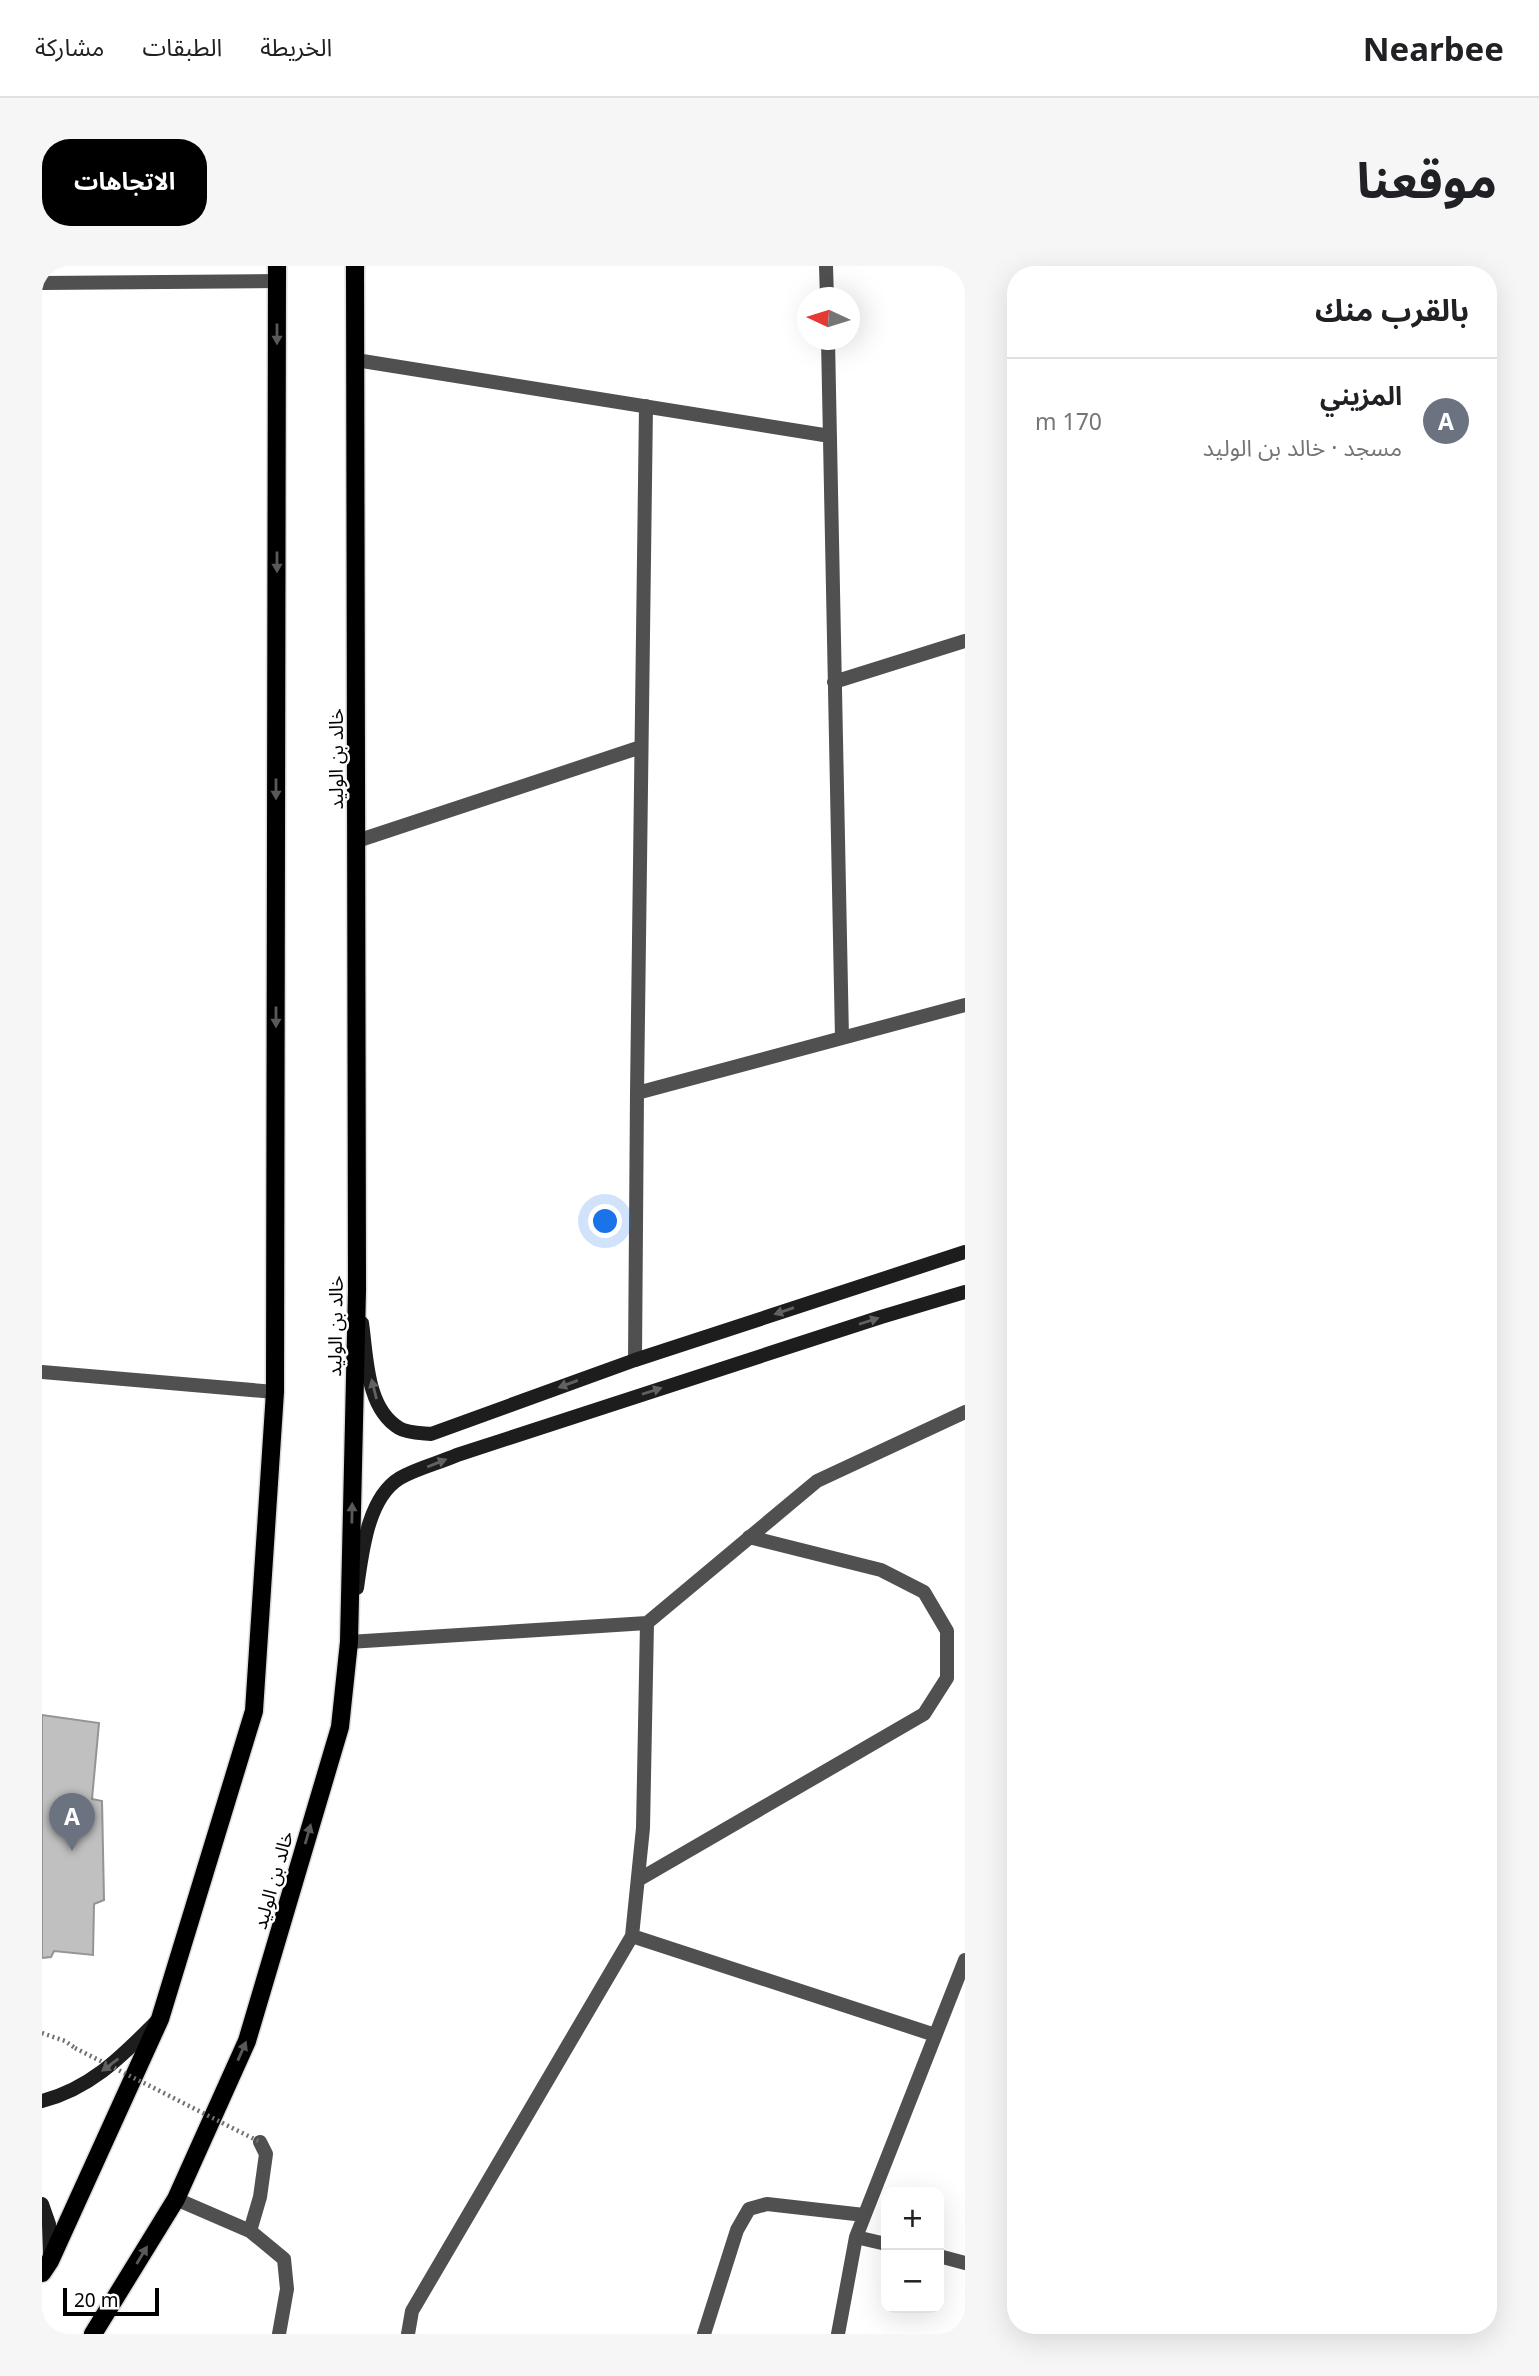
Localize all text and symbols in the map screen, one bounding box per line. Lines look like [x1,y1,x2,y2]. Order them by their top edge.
text: Nearbee [1363,26,1504,71]
text: مشاركة [35,30,104,63]
text: الطبقات [142,30,222,63]
text: الخريطة [260,30,332,63]
button: الاتجاهات [42,139,207,226]
text: موقعنا [1357,146,1497,212]
north arrow [797,287,860,350]
text: بالقرب منك [1315,289,1469,330]
one-way arrow [271,323,283,345]
text: المزيني [1320,377,1402,413]
text: 170 m [1035,405,1102,437]
text: A [1438,405,1454,437]
text: مسجد · خالد بن الوليد [1203,431,1402,463]
one-way arrow [271,551,283,573]
street label: خالد بن الوليد [323,708,349,810]
one-way arrow [270,778,282,800]
one-way arrow [270,1006,282,1028]
your location [588,1204,622,1238]
street label: خالد بن الوليد [321,1275,349,1377]
one-way arrow [773,1306,794,1316]
one-way arrow [858,1315,879,1325]
one-way arrow [368,1378,379,1400]
one-way arrow [558,1379,579,1390]
one-way arrow [642,1385,663,1396]
one-way arrow [426,1458,447,1469]
one-way arrow [346,1502,358,1524]
pin: A [49,1793,95,1851]
one-way arrow [304,1823,314,1844]
street label: خالد بن الوليد [247,1828,299,1932]
one-way arrow [236,2041,248,2061]
one-way arrow [101,2058,119,2072]
map controls [881,2187,944,2313]
button: + [881,2187,944,2250]
one-way arrow [135,2245,148,2264]
button: − [881,2250,944,2313]
scale bar [63,2285,159,2317]
text: 20 m [74,2287,118,2313]

